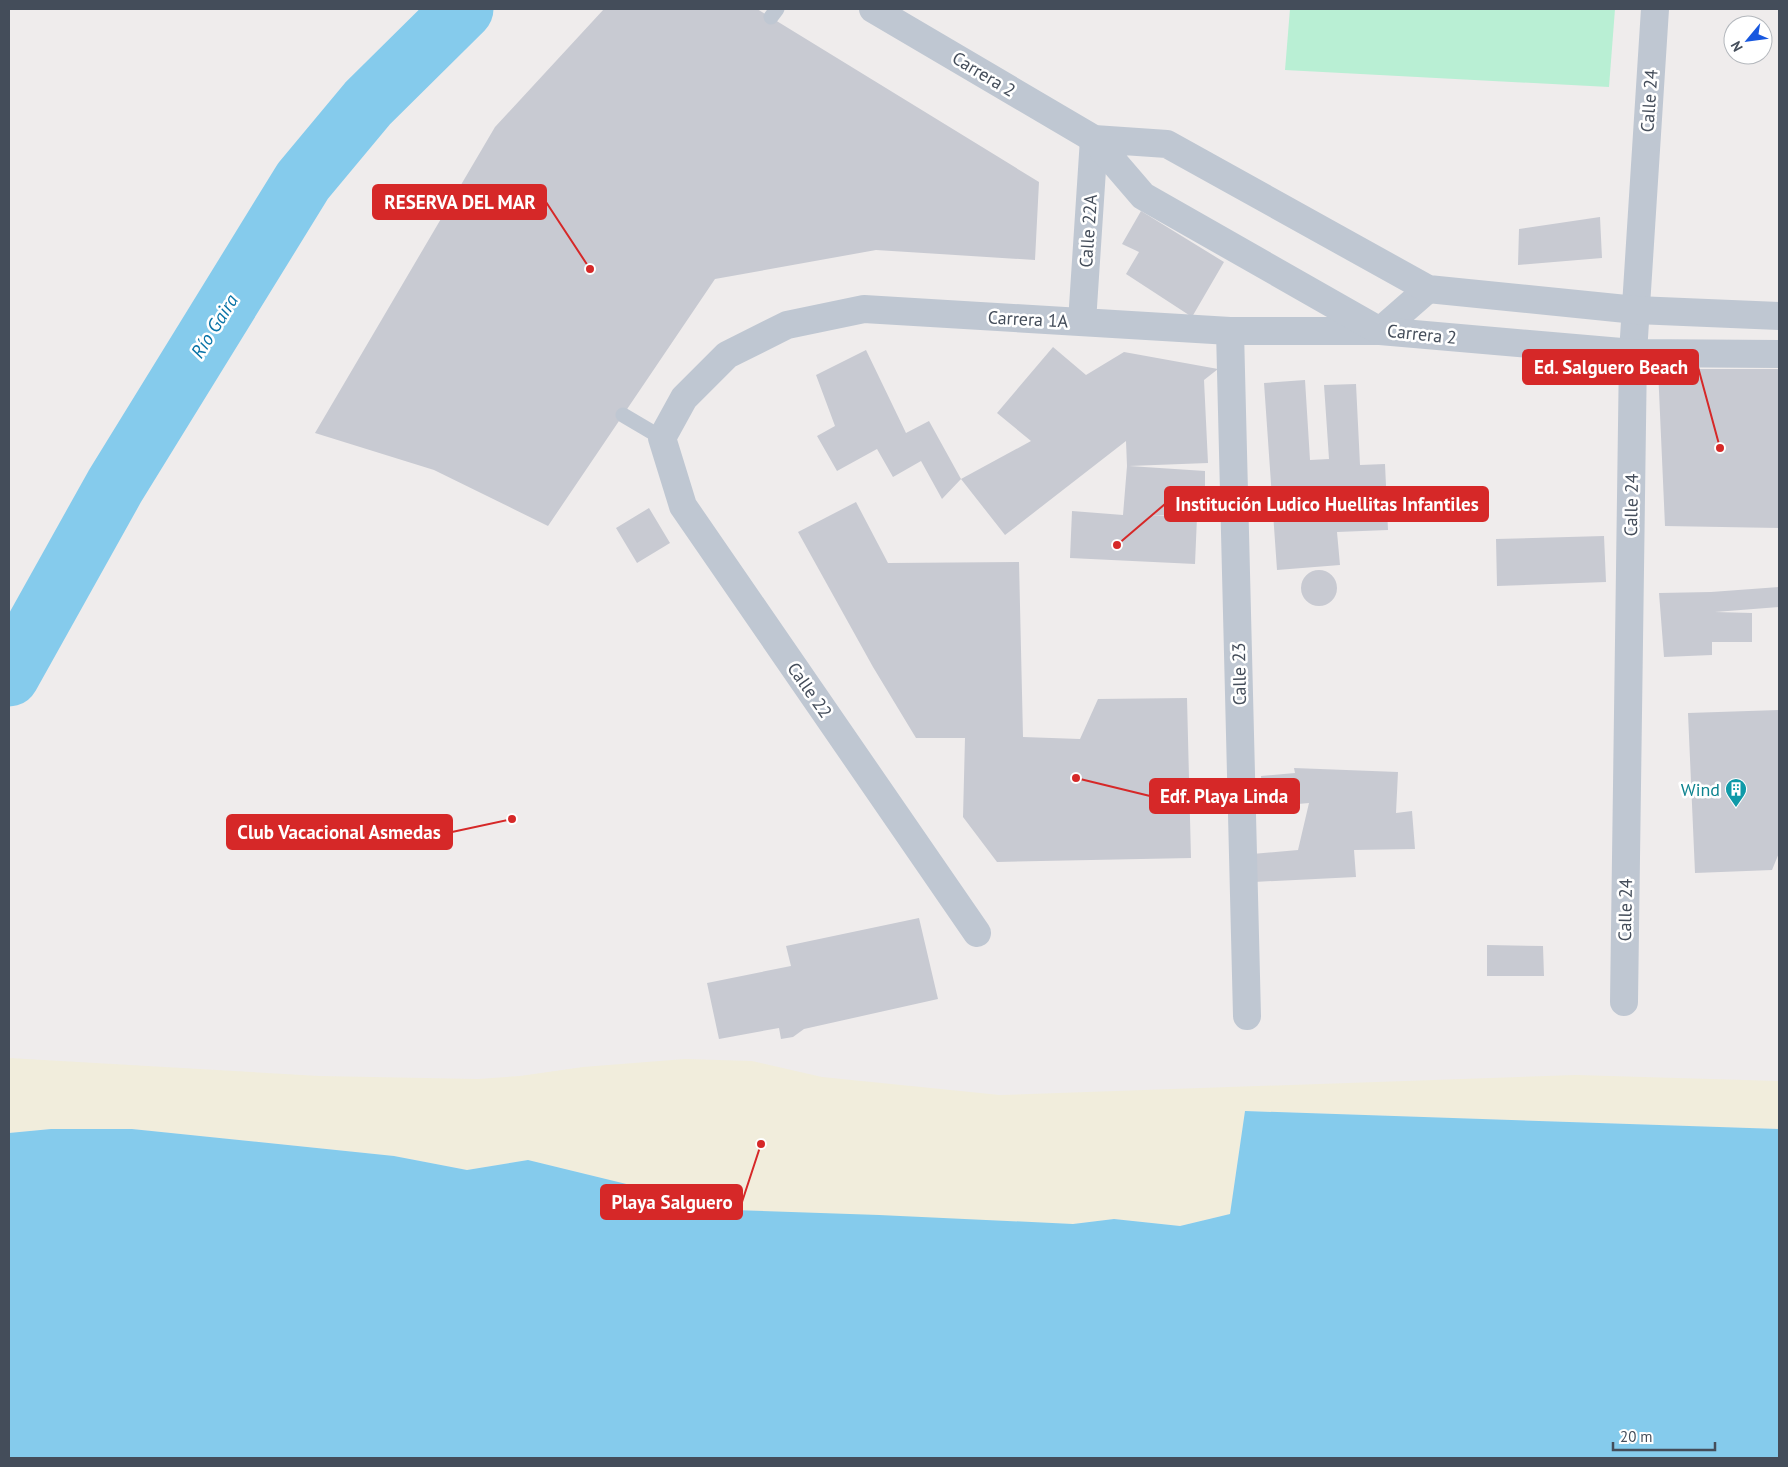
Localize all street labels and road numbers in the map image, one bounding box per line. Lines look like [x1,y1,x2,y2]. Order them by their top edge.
street label: Carrera 2 [948,46,1020,102]
street label: Calle 24 [1635,69,1663,133]
street label: Calle 22A [1074,193,1102,268]
street label: Carrera 1A [987,305,1069,333]
street label: Carrera 2 [1386,319,1458,349]
street label: Calle 24 [1619,473,1643,537]
street label: Calle 23 [1227,642,1251,706]
street label: Calle 22 [783,658,837,722]
street label: Calle 24 [1613,878,1637,942]

